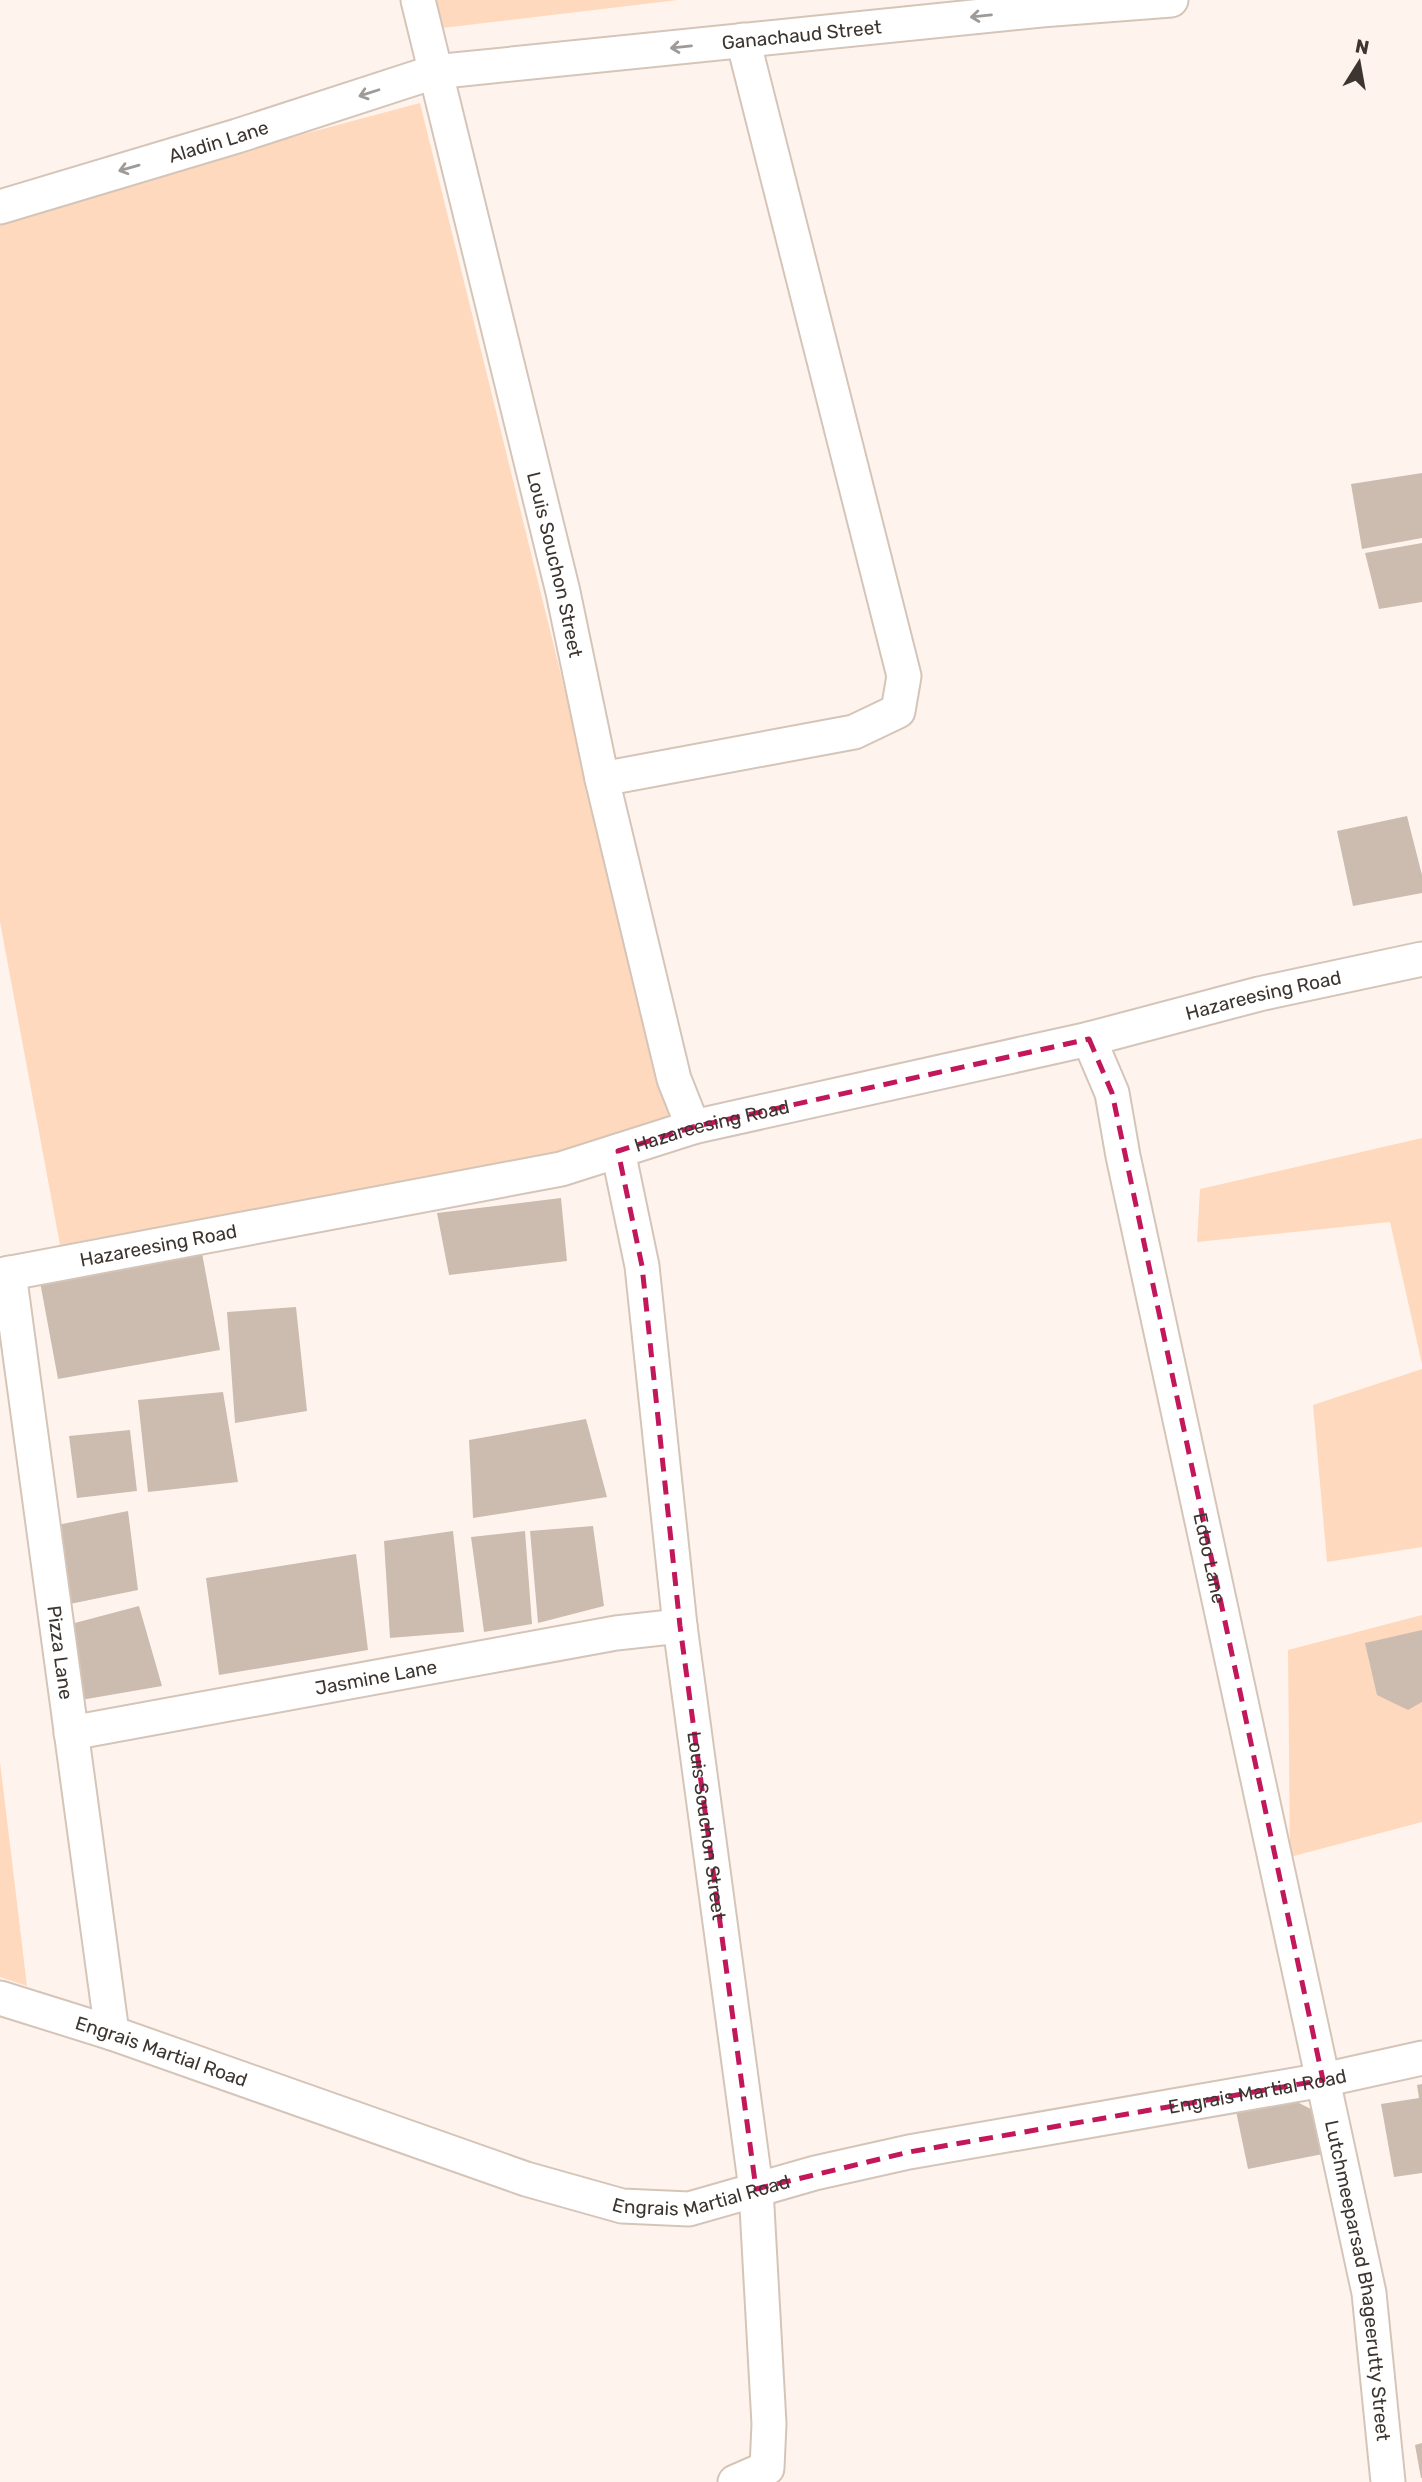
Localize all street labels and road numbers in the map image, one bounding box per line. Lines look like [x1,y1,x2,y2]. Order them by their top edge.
street label: Ganachaud Street [721,15,883,54]
street label: Aladin Lane [166,115,271,167]
street label: Louis Souchon Street [522,469,588,660]
street label: Hazareesing Road [1183,965,1343,1024]
street label: Hazareesing Road [631,1094,791,1157]
street label: Hazareesing Road [78,1219,239,1271]
street label: Edoo Lane [1189,1510,1231,1606]
street label: Pizza Lane [43,1604,78,1701]
street label: Jasmine Lane [313,1655,439,1700]
street label: Louis Souchon Street [683,1730,731,1922]
street label: Engrais Martial Road [73,2011,251,2091]
street label: Engrais Martial Road [1166,2064,1349,2118]
street label: Lutchmeeparsad Bhageerutty Street [1320,2118,1395,2443]
street label: Engrais Martial Road [610,2169,792,2222]

